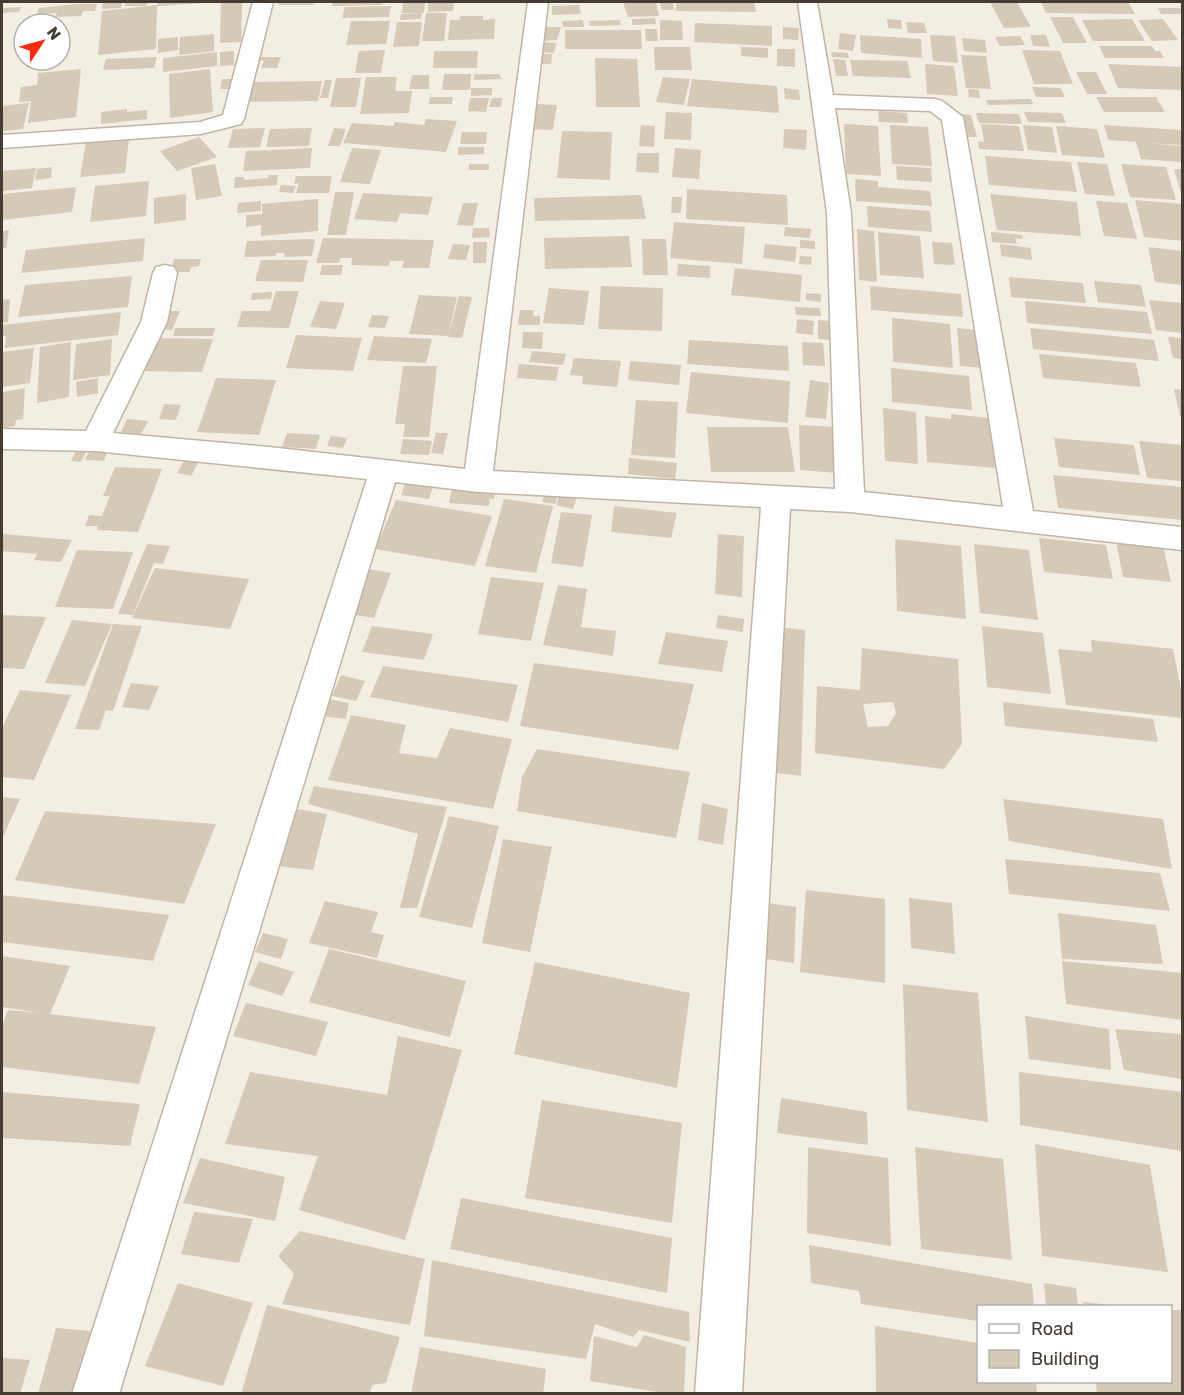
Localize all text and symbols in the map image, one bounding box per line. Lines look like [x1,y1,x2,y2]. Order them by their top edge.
north arrow [12,12,72,72]
text: N [43,23,65,44]
legend [977,1305,1172,1383]
text: Road [1031,1318,1074,1340]
text: Building [1031,1348,1099,1370]

